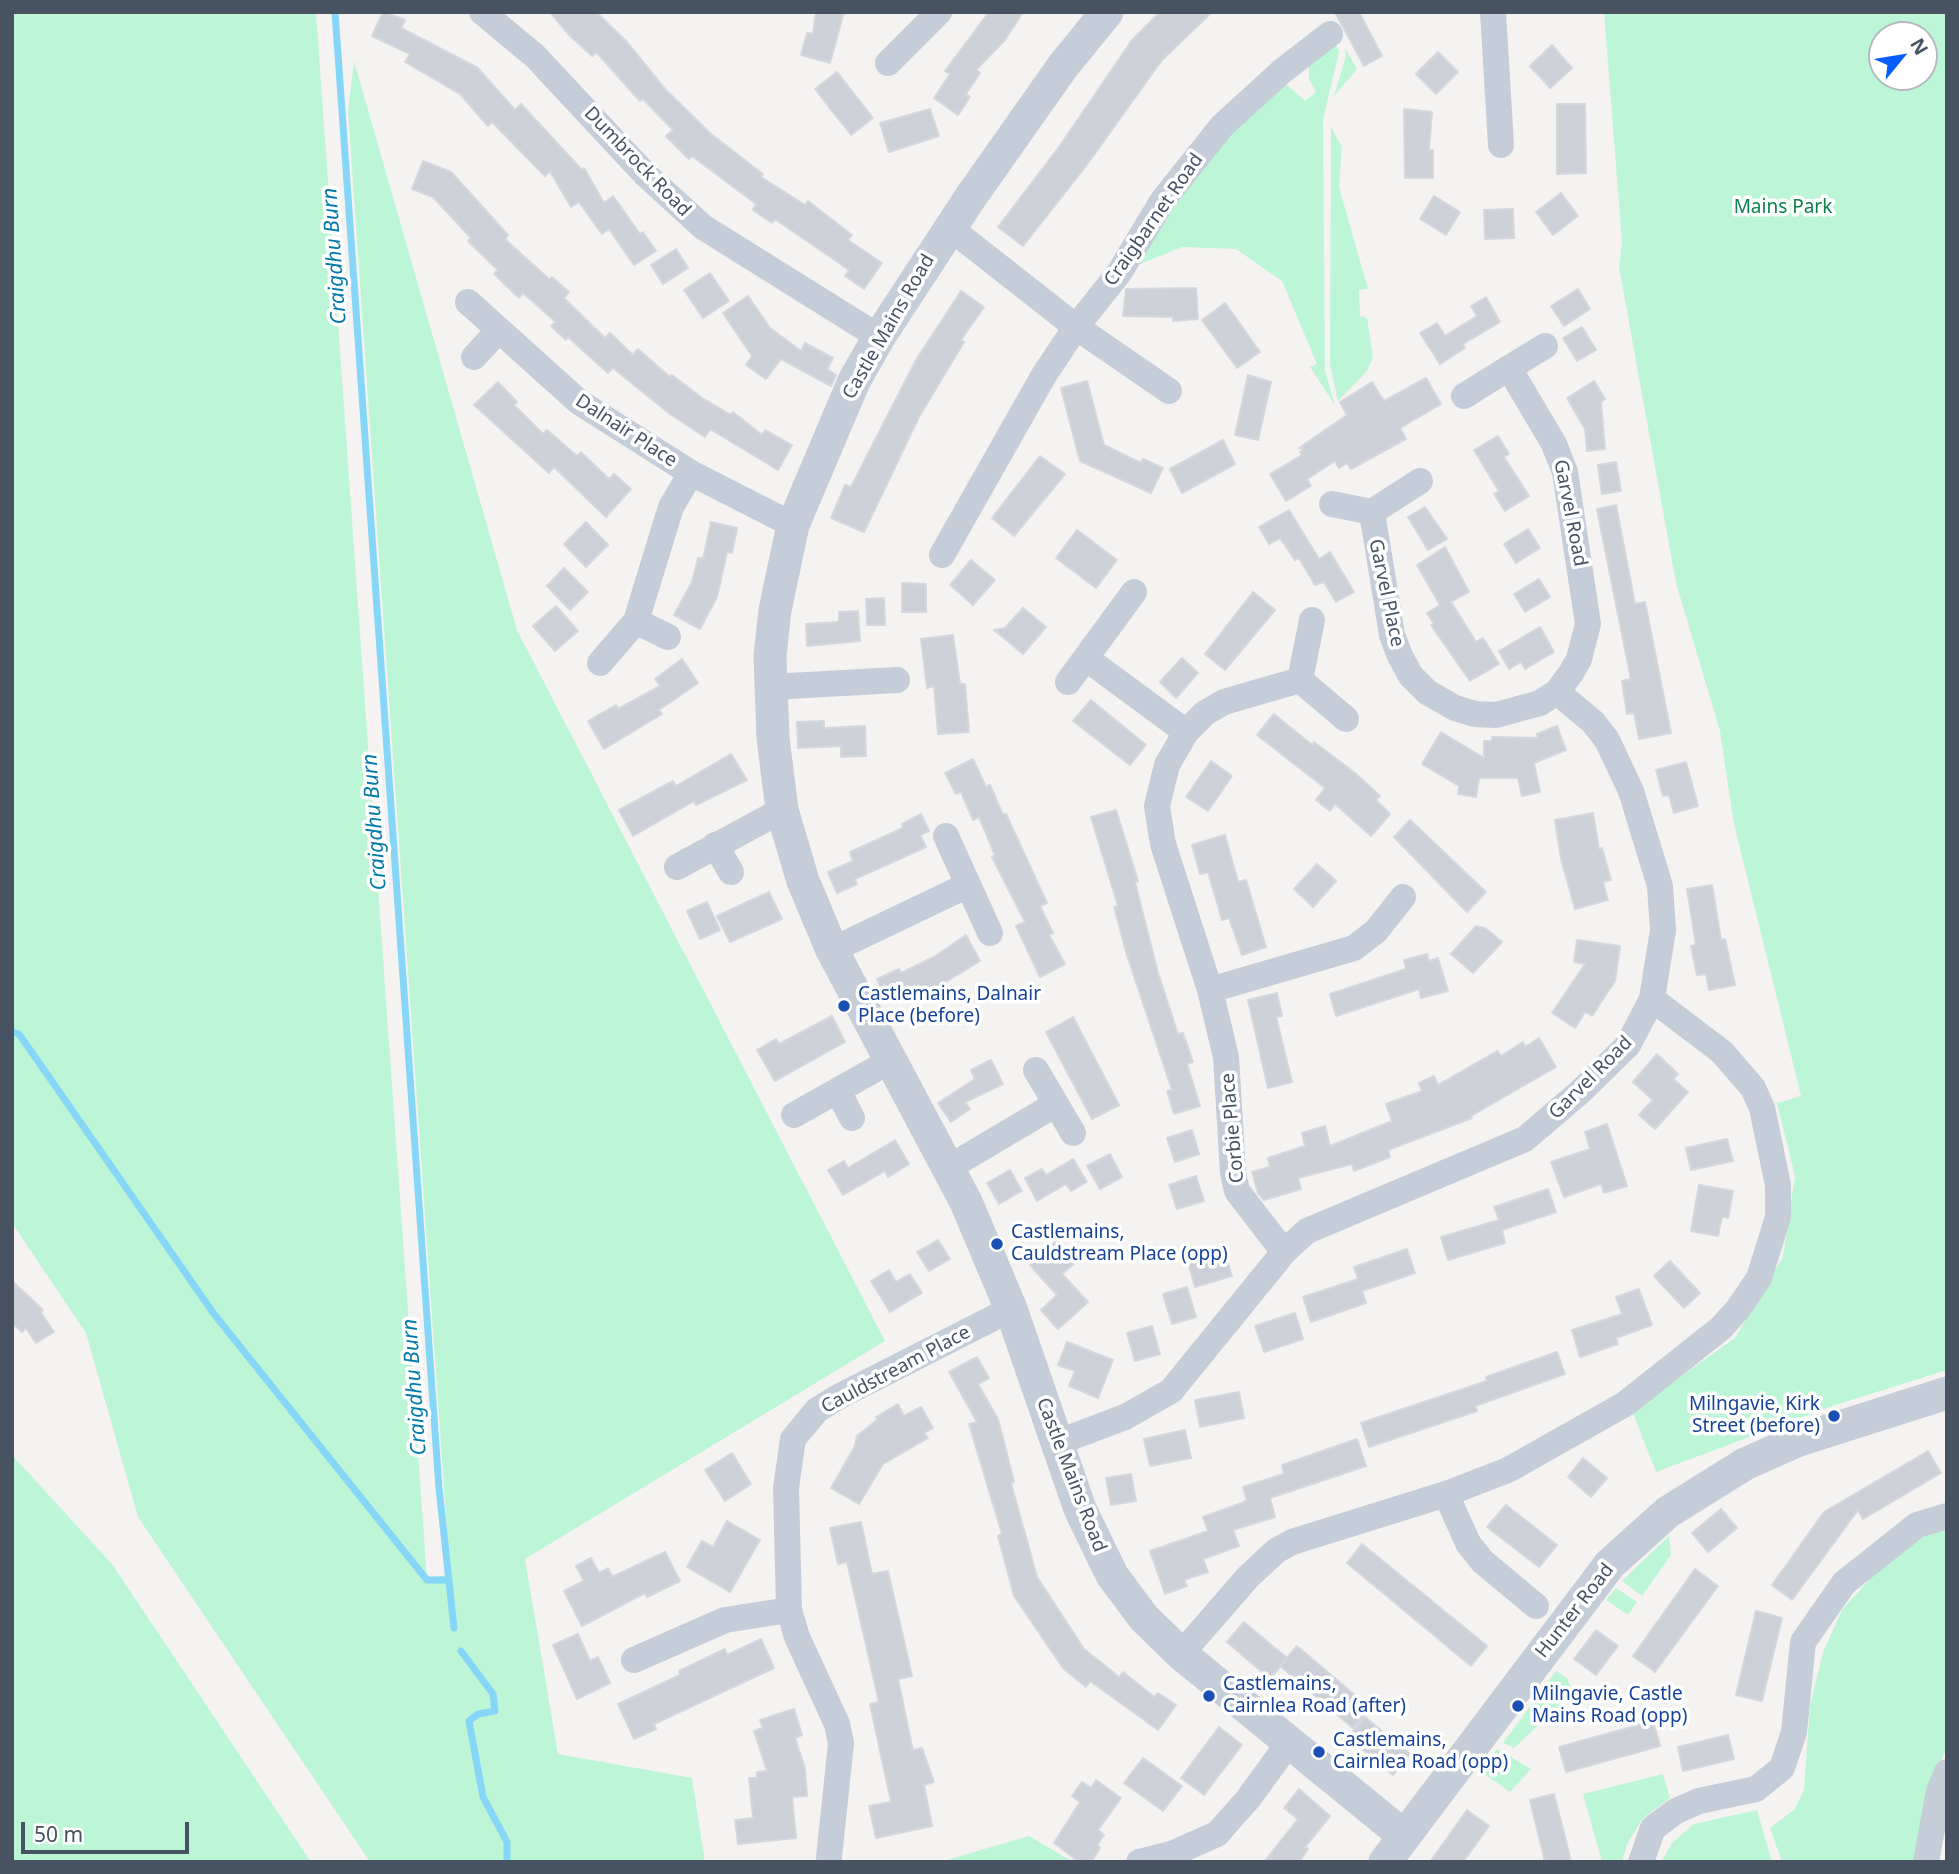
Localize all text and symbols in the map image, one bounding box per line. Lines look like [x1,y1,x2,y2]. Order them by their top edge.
north arrow [1868,21,1938,91]
text: N [1904,33,1935,60]
street label: Dumbrock Road [579,102,695,222]
street label: Craigbarnet Road [1100,149,1208,291]
water label: Craigdhu Burn [318,187,352,325]
park label: Mains Park [1734,197,1832,219]
street label: Castle Mains Road [838,251,940,403]
street label: Dalnair Place [571,390,681,472]
street label: Garvel Road [1548,458,1592,568]
street label: Garvel Place [1363,537,1409,649]
water label: Craigdhu Burn [358,753,392,891]
place label: Castlemains, Dalnair Place (before) [858,984,1041,1028]
marker: Castlemains, Dalnair Place (before) [836,998,852,1014]
street label: Garvel Road [1545,1032,1637,1124]
street label: Corbie Place [1217,1072,1249,1184]
place label: Castlemains, Cauldstream Place (opp) [1011,1222,1228,1266]
marker: Castlemains, Cauldstream Place (opp) [989,1236,1005,1252]
water label: Craigdhu Burn [398,1318,432,1456]
street label: Cauldstream Place [818,1321,974,1419]
place label: Milngavie, Kirk Street (before) [1689,1394,1820,1438]
street label: Castle Mains Road [1031,1395,1111,1555]
marker: Milngavie, Kirk Street (before) [1826,1408,1842,1424]
street label: Hunter Road [1531,1559,1619,1663]
place label: Castlemains, Cairnlea Road (after) [1223,1674,1406,1718]
place label: Milngavie, Castle Mains Road (opp) [1532,1684,1687,1728]
marker: Castlemains, Cairnlea Road (after) [1201,1688,1217,1704]
marker: Milngavie, Castle Mains Road (opp) [1510,1698,1526,1714]
place label: Castlemains, Cairnlea Road (opp) [1333,1730,1508,1774]
marker: Castlemains, Cairnlea Road (opp) [1311,1744,1327,1760]
scale bar [24,1808,192,1852]
text: 50 m [34,1820,83,1848]

